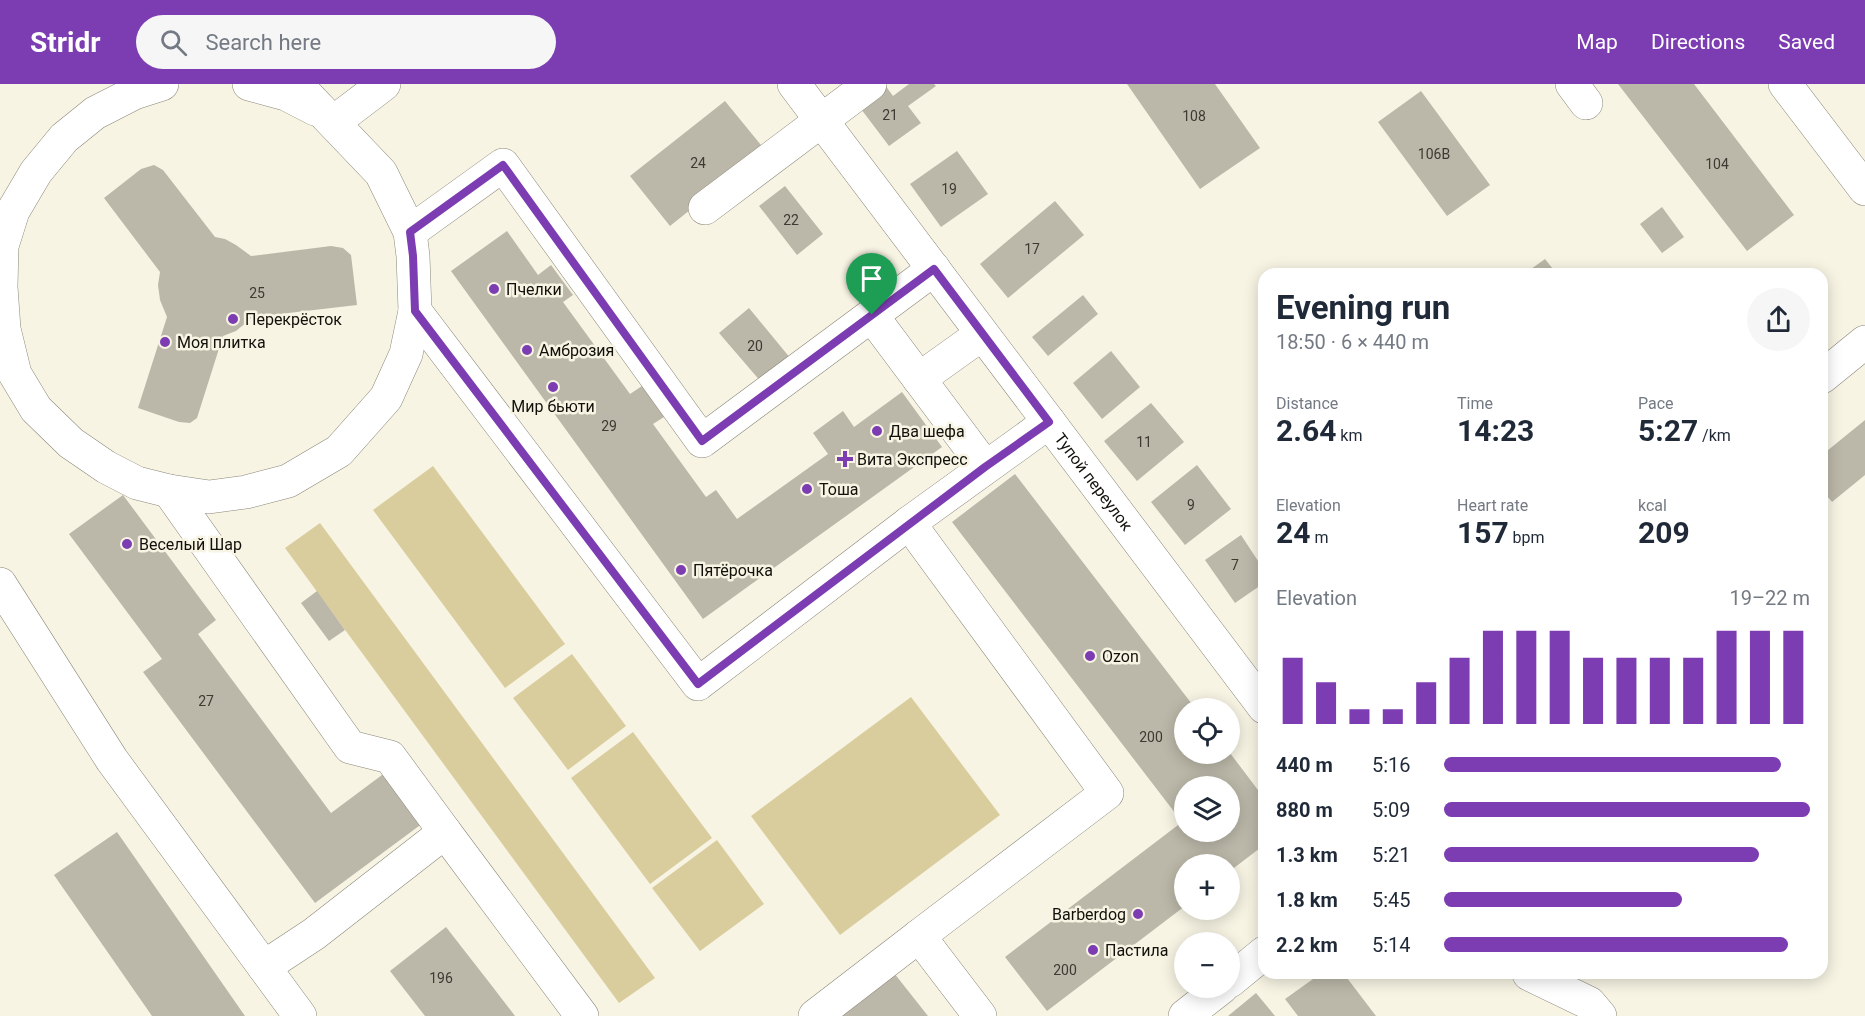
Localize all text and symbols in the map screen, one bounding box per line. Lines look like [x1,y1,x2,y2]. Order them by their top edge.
search box [136,15,556,69]
text: Stridr [30,26,100,59]
icon: search [157,26,190,59]
text: Search here [205,30,321,55]
text: Map [1576,30,1618,54]
text: Directions [1651,30,1745,54]
text: Saved [1778,30,1835,54]
house number: 21 [882,107,898,123]
house number: 108 [1182,108,1206,124]
house number: 106В [1418,146,1450,162]
house number: 24 [690,155,706,171]
house number: 104 [1705,156,1729,172]
house number: 19 [941,181,957,197]
house number: 22 [783,212,799,228]
house number: 17 [1024,241,1040,257]
pin [846,253,897,315]
icon: arrive [855,262,888,295]
place label: Пчелки [506,280,562,299]
marker: Пчелки [487,282,501,296]
house number: 25 [249,285,265,301]
text: Evening run [1276,288,1450,327]
button: share [1747,288,1810,351]
place label: Перекрёсток [245,310,342,329]
marker: Перекрёсток [226,312,240,326]
text: 18:50 · 6 × 440 m [1276,330,1429,354]
place label: Моя плитка [177,333,266,352]
marker: Моя плитка [158,335,172,349]
house number: 20 [747,338,763,354]
place label: Амброзия [539,341,614,360]
marker: Амброзия [520,343,534,357]
marker: Мир бьюти [546,380,560,394]
text: Distance [1276,394,1338,413]
text: Time [1457,394,1493,413]
text: Pace [1638,394,1674,413]
place label: Мир бьюти [511,397,595,416]
text: 2.64 [1276,413,1336,448]
text: 14:23 [1457,413,1534,448]
text: 5:27 [1638,413,1698,448]
house number: 29 [601,418,617,434]
place label: Два шефа [889,422,965,441]
marker: Два шефа [870,424,884,438]
text: km [1336,426,1362,445]
text: /km [1698,426,1731,445]
street label: Тупой переулок [1051,429,1137,534]
house number: 11 [1136,434,1152,450]
place label: Вита Экспресс [857,450,968,469]
marker: Вита Экспресс [838,452,852,466]
place label: Тоша [819,480,859,499]
marker: Тоша [800,482,814,496]
text: Elevation [1276,496,1341,515]
text: Heart rate [1457,496,1528,515]
text: kcal [1638,496,1667,515]
house number: 9 [1187,497,1195,513]
text: 24 [1276,515,1310,550]
text: 157 [1457,515,1509,550]
text: 209 [1638,515,1690,550]
text: m [1310,528,1328,547]
text: bpm [1509,528,1545,547]
place label: Веселый Шар [139,535,242,554]
marker: Веселый Шар [120,537,134,551]
house number: 7 [1231,557,1239,573]
place label: Пятёрочка [693,561,773,580]
marker: Пятёрочка [674,563,688,577]
text: Elevation [1276,586,1357,610]
text: 19–22 m [1729,586,1810,610]
place label: Ozon [1102,647,1139,666]
marker: Ozon [1083,649,1097,663]
house number: 27 [198,693,214,709]
map controls [1174,698,1240,998]
button: locate [1174,698,1240,764]
house number: 200 [1139,729,1163,745]
text: 440 m [1276,753,1333,777]
text: 5:16 [1372,753,1411,777]
button: layers [1174,776,1240,842]
text: 880 m [1276,798,1333,822]
text: 5:09 [1372,798,1411,822]
text: 1.3 km [1276,843,1338,867]
text: 5:21 [1372,843,1411,867]
button: + [1174,854,1240,920]
text: 1.8 km [1276,888,1338,912]
text: 5:45 [1372,888,1411,912]
place label: Barberdog [1052,905,1126,924]
marker: Barberdog [1131,907,1145,921]
button: − [1174,932,1240,998]
text: 2.2 km [1276,933,1338,957]
text: 5:14 [1372,933,1411,957]
place label: Пастила [1105,941,1168,960]
marker: Пастила [1086,943,1100,957]
house number: 200 [1053,962,1077,978]
house number: 196 [429,970,453,986]

